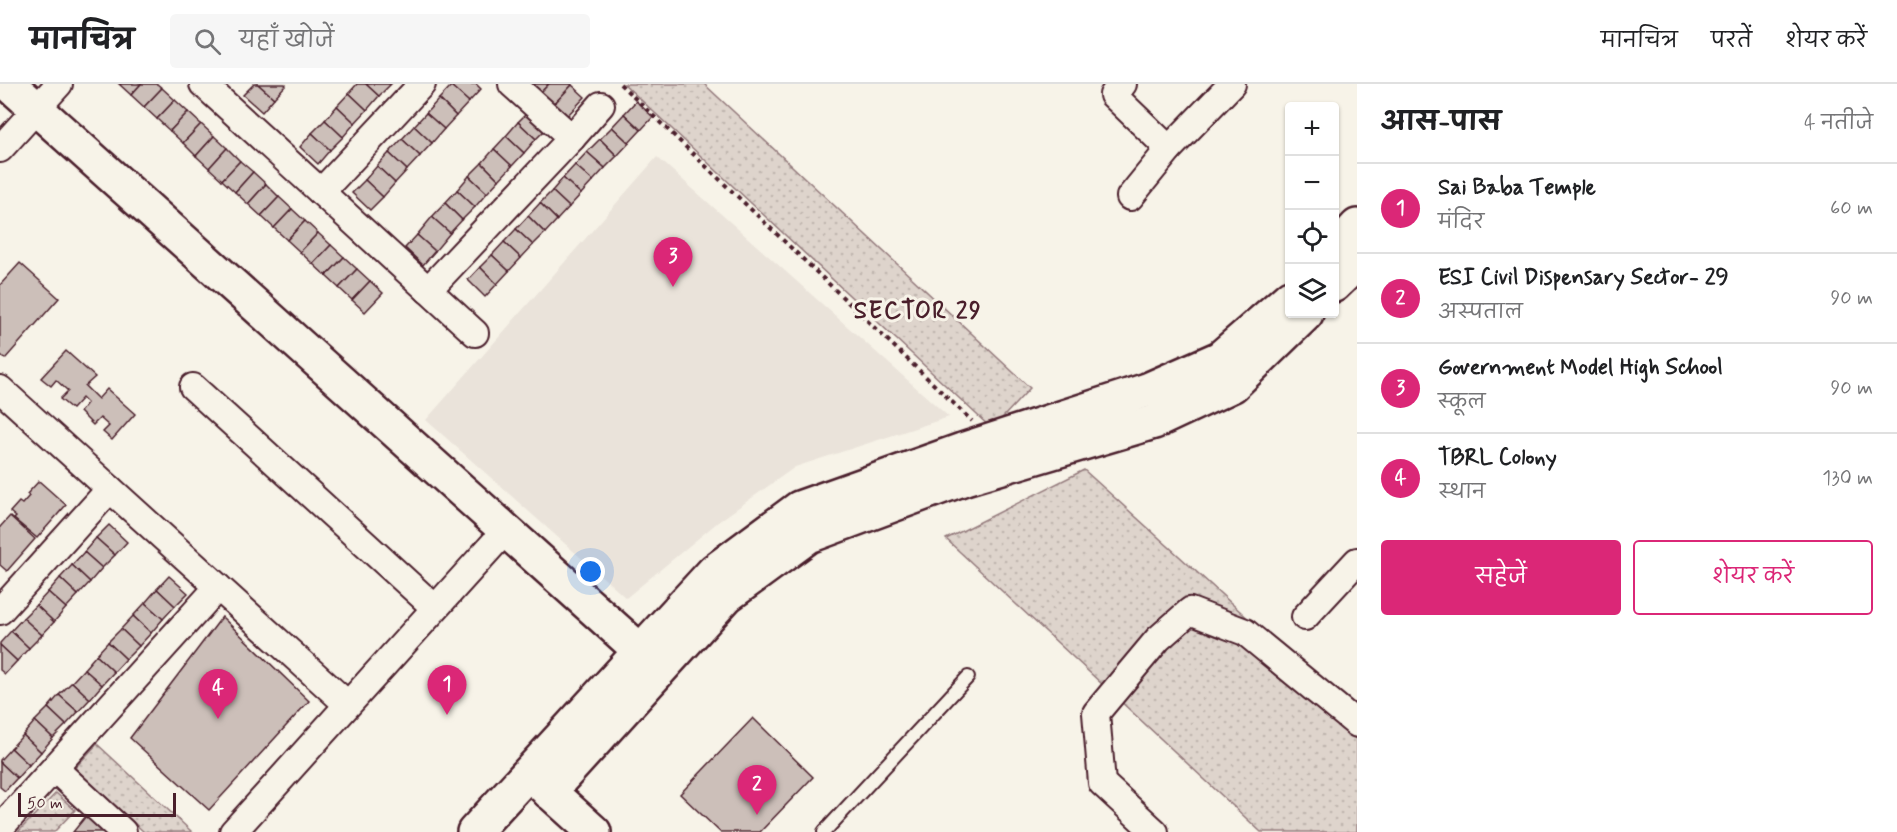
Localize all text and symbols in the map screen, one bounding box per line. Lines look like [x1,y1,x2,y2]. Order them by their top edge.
search box [170,14,590,68]
text: मानचित्र [30,23,134,60]
icon: search [191,25,224,58]
text: यहाँ खोजें [239,27,334,55]
text: मानचित्र [1601,27,1678,55]
text: परतें [1711,27,1752,55]
text: शेयर करें [1785,27,1867,55]
map controls [1285,102,1339,318]
button: + [1285,102,1339,156]
text: आस-पास [1381,106,1501,140]
text: 4 नतीजे [1804,110,1873,137]
button: − [1285,156,1339,210]
text: Sai Baba Temple [1438,174,1596,202]
text: 1 [1396,195,1405,222]
text: 60 m [1830,195,1873,222]
text: मंदिर [1438,209,1484,236]
button: locate [1285,210,1339,264]
pin: 3 [654,238,692,287]
button: layers [1285,264,1339,318]
text: ESI Civil Dispensary Sector- 29 [1438,264,1729,292]
text: 2 [1396,285,1405,312]
text: 90 m [1830,285,1873,312]
district label: SECTOR 29 [854,296,982,327]
text: अस्पताल [1438,299,1523,326]
text: Government Model High School [1438,354,1723,382]
text: 3 [1396,375,1405,402]
text: 90 m [1830,375,1873,402]
text: स्कूल [1438,389,1486,416]
text: TBRL Colony [1438,444,1557,472]
text: 4 [1395,465,1406,492]
text: 130 m [1822,465,1873,492]
text: स्थान [1438,479,1485,506]
button: सहेजें [1381,540,1621,615]
button: शेयर करें [1633,540,1873,615]
your location [576,557,605,586]
pin: 1 [428,666,466,715]
pin: 4 [198,670,238,719]
pin: 2 [738,766,777,815]
scale bar [18,790,176,818]
text: 50 m [27,793,63,814]

